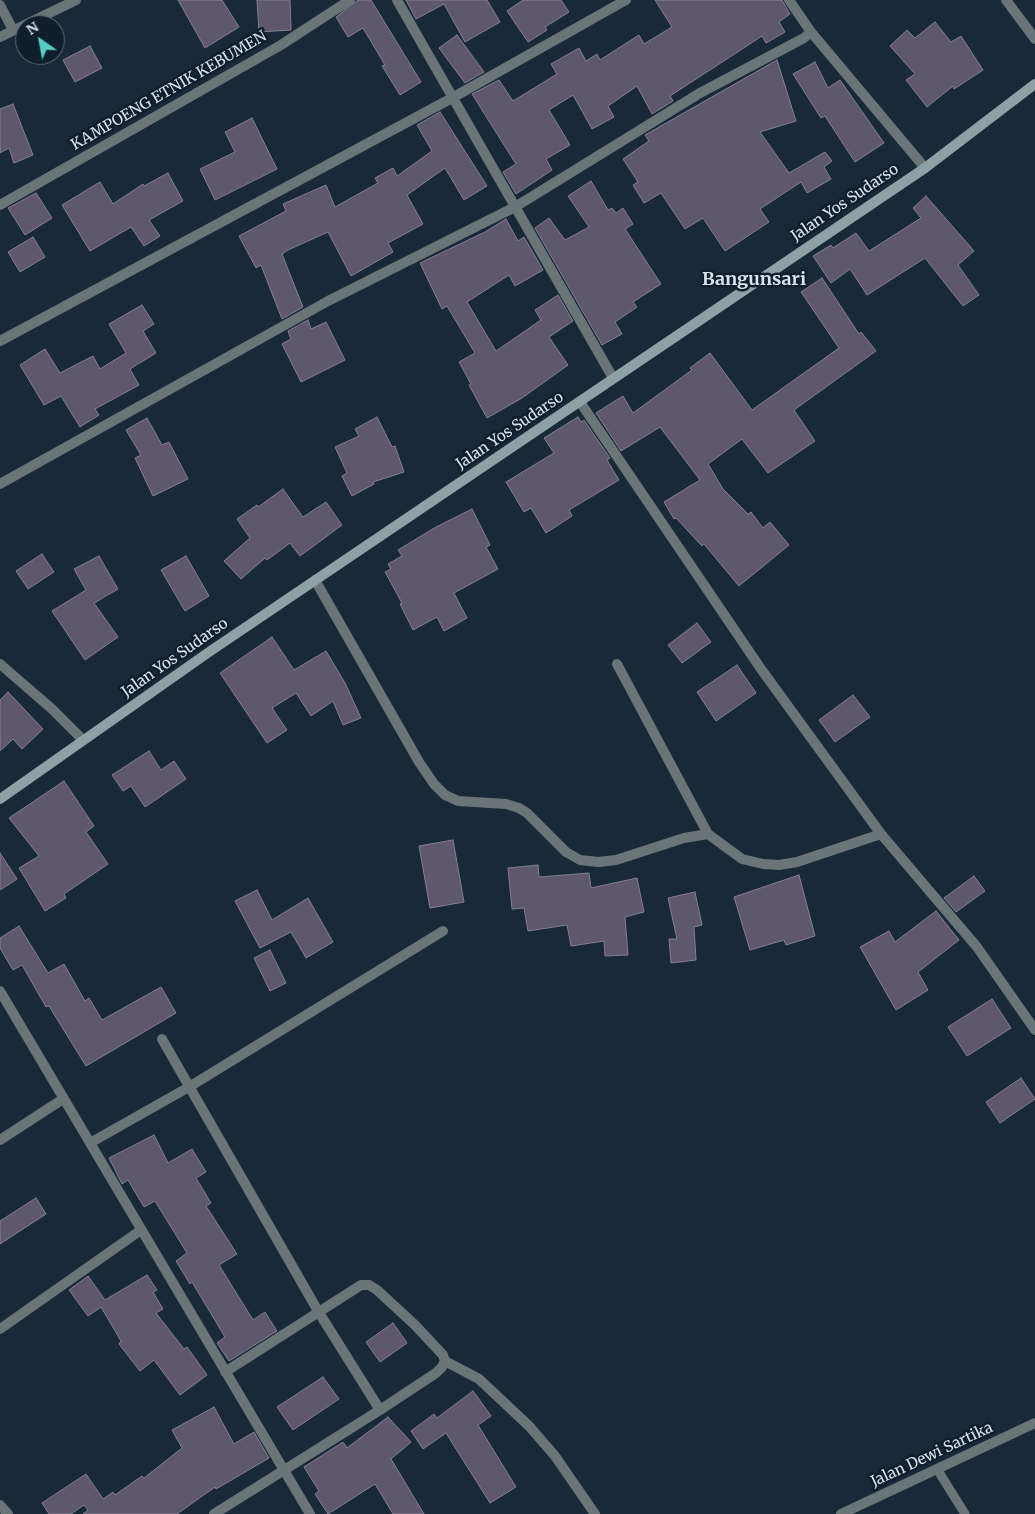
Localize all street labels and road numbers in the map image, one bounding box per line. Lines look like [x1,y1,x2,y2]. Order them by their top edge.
street label: KAMPOENG ETNIK KEBUMEN [68,28,270,154]
street label: Jalan Yos Sudarso [788,160,902,246]
street label: Jalan Yos Sudarso [453,388,567,474]
street label: Jalan Yos Sudarso [118,615,232,701]
street label: Jalan Dewi Sartika [868,1419,996,1491]

